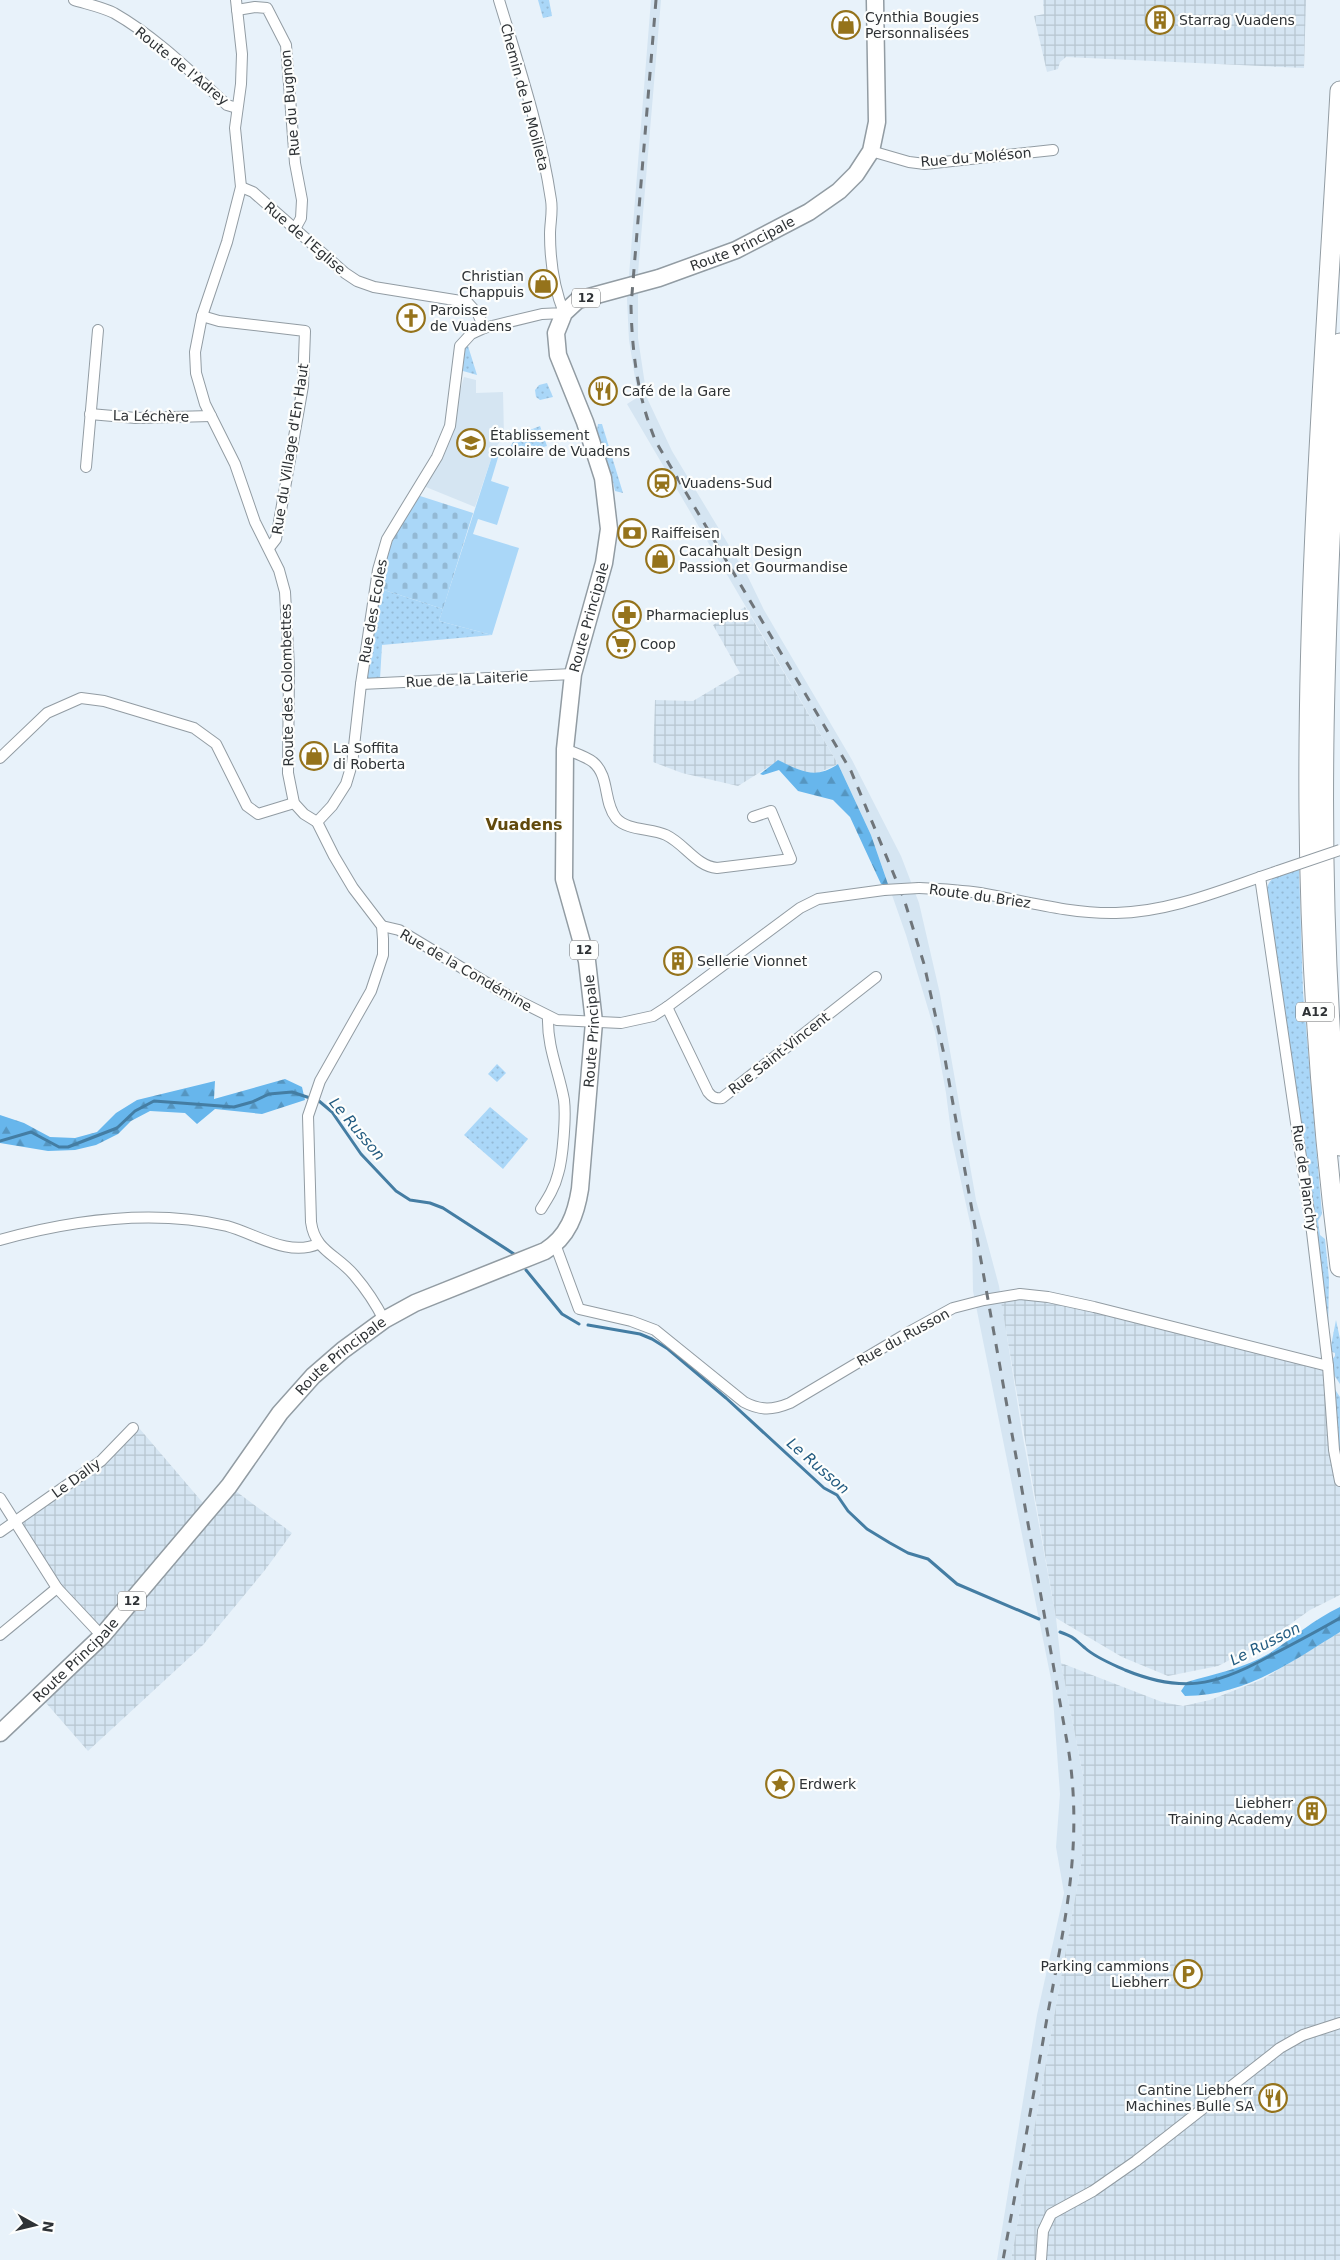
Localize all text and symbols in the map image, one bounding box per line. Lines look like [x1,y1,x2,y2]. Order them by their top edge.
building icon: Starrag Vuadens [1145,5,1175,35]
place label: Cynthia Bougies Personnalisées [865,9,979,41]
shop icon: Cynthia Bougies Personnalisées [831,10,861,40]
place label: Starrag Vuadens [1179,12,1295,28]
street label: Chemin de la Moilleta [498,22,552,172]
street label: Route de l'Adrey [132,23,232,109]
street label: Rue du Bugnon [277,49,303,157]
street label: Rue du Moléson [920,144,1032,170]
street label: Rue de l'Eglise [261,198,349,278]
street label: Route Principale [688,213,797,274]
place label: Christian Chappuis [459,268,524,300]
shop icon: Christian Chappuis [528,269,558,299]
road number: 12 [572,288,600,308]
place label: Paroisse de Vuadens [430,302,512,334]
church icon: Paroisse de Vuadens [396,303,426,333]
street label: Rue du Village d'En Haut [269,362,312,536]
restaurant icon: Café de la Gare [588,376,618,406]
place label: Café de la Gare [622,383,731,399]
street label: La Léchère [113,407,189,425]
place label: Établissement scolaire de Vuadens [490,427,630,459]
school or university icon: Établissement scolaire de Vuadens [456,428,486,458]
station icon: Vuadens-Sud [647,468,677,498]
place label: Vuadens-Sud [681,475,772,491]
bank icon: Raiffeisen [617,518,647,548]
place label: Raiffeisen [651,525,720,541]
place label: Cacahualt Design Passion et Gourmandise [679,543,848,575]
shop icon: Cacahualt Design Passion et Gourmandise [645,544,675,574]
street label: Rue des Ecoles [356,558,390,664]
street label: Route Principale [566,560,612,674]
pharmacy icon: Pharmacieplus [612,600,642,630]
street label: Route des Colombettes [278,603,296,767]
place label: Pharmacieplus [646,607,749,623]
supermarket icon: Coop [606,629,636,659]
place label: Coop [640,636,676,652]
street label: Rue de la Laiterie [405,668,529,690]
place label: La Soffita di Roberta [333,740,405,772]
shop icon: La Soffita di Roberta [299,741,329,771]
district label: Vuadens [485,815,563,834]
street label: Route du Briez [928,881,1032,911]
street label: Rue de la Condémine [397,926,535,1014]
road number: 12 [570,940,598,960]
building icon: Sellerie Vionnet [663,946,693,976]
place label: Sellerie Vionnet [697,953,808,969]
street label: Route Principale [581,974,602,1088]
road number: A12 [1296,1002,1334,1022]
street label: Rue Saint-Vincent [725,1008,833,1097]
water label: Le Russon [325,1094,389,1164]
street label: Rue de Planchy [1290,1124,1320,1232]
street label: Rue du Russon [854,1305,952,1369]
street label: Route Principale [292,1313,389,1398]
water label: Le Russon [783,1434,853,1498]
street label: Le Dally [49,1455,103,1501]
road number: 12 [118,1592,146,1610]
street label: Route Principale [29,1615,122,1706]
water label: Le Russon [1227,1619,1303,1669]
place icon: Erdwerk [765,1769,795,1799]
place label: Erdwerk [799,1776,857,1792]
place label: Liebherr Training Academy [1167,1795,1293,1827]
building icon: Liebherr Training Academy [1297,1796,1327,1826]
place label: Parking cammions Liebherr [1040,1958,1169,1990]
parking icon: Parking cammions Liebherr [1173,1959,1203,1989]
place label: Cantine Liebherr Machines Bulle SA [1126,2082,1254,2114]
restaurant icon: Cantine Liebherr Machines Bulle SA [1258,2083,1288,2113]
north arrow [10,2200,60,2250]
text: N [39,2220,57,2234]

